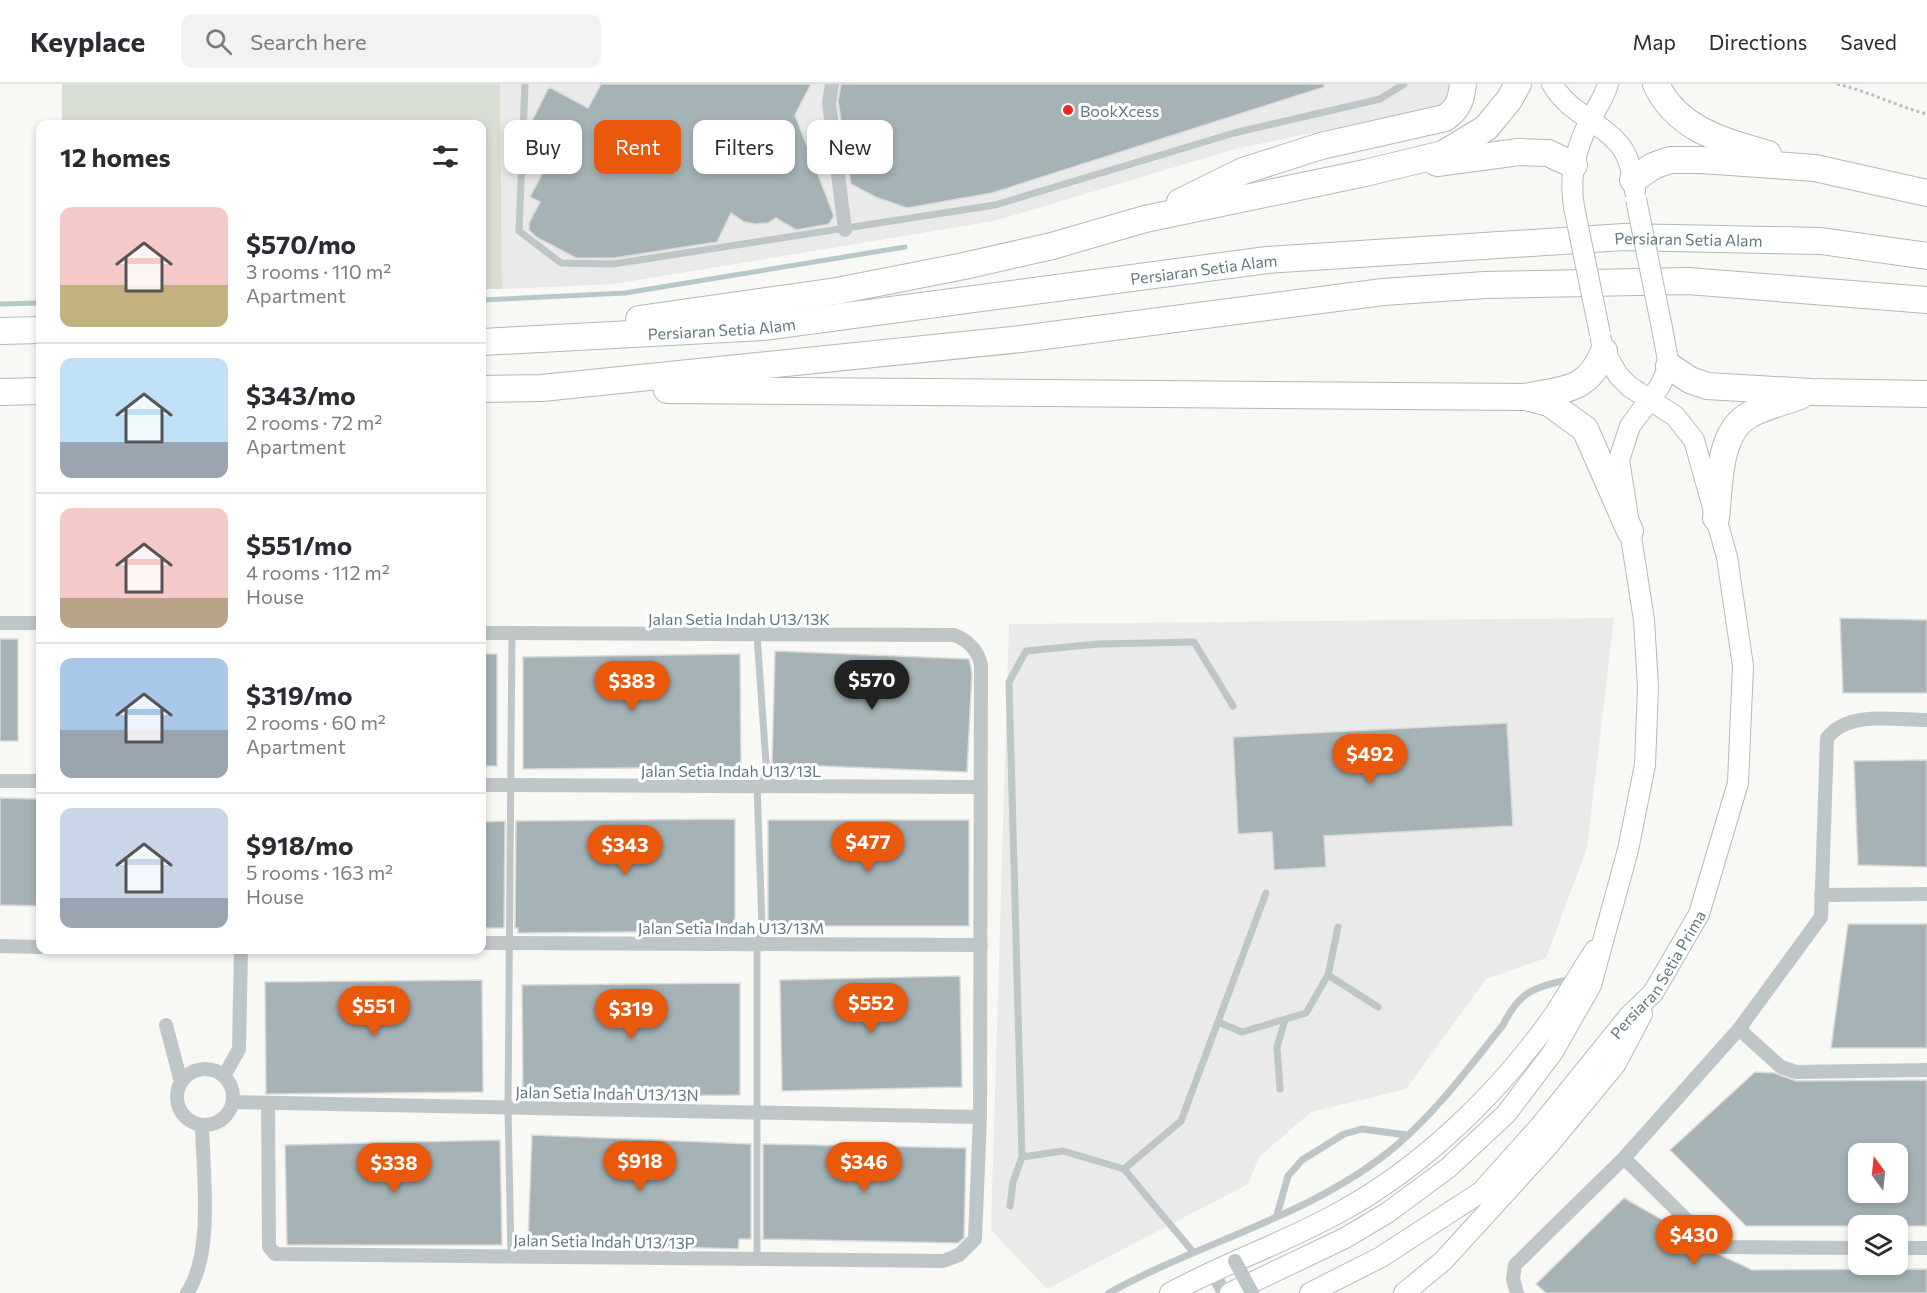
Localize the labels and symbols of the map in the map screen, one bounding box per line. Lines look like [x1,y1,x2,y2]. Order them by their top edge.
place label: BookXcess [1080,101,1159,120]
marker: BookXcess [1061,103,1075,117]
street label: Persiaran Setia Alam [1614,228,1763,249]
street label: Persiaran Setia Alam [1129,250,1278,288]
street label: Persiaran Setia Alam [647,313,797,343]
street label: Jalan Setia Indah U13/13K [648,609,830,628]
pin: $570 [836,660,908,711]
pin: $383 [596,661,668,712]
pin: $492 [1334,734,1406,785]
street label: Jalan Setia Indah U13/13L [641,761,821,780]
pin: $477 [832,822,904,873]
pin: $343 [589,825,661,876]
street label: Persiaran Setia Prima [1605,906,1709,1042]
street label: Jalan Setia Indah U13/13M [638,918,824,937]
pin: $552 [835,983,907,1034]
pin: $551 [338,986,410,1037]
pin: $319 [595,989,667,1040]
street label: Jalan Setia Indah U13/13N [515,1082,699,1104]
pin: $918 [604,1141,676,1192]
pin: $346 [828,1142,900,1193]
pin: $338 [358,1143,430,1194]
north arrow [1848,1143,1908,1203]
pin: $430 [1658,1215,1730,1266]
street label: Jalan Setia Indah U13/13P [513,1230,695,1252]

